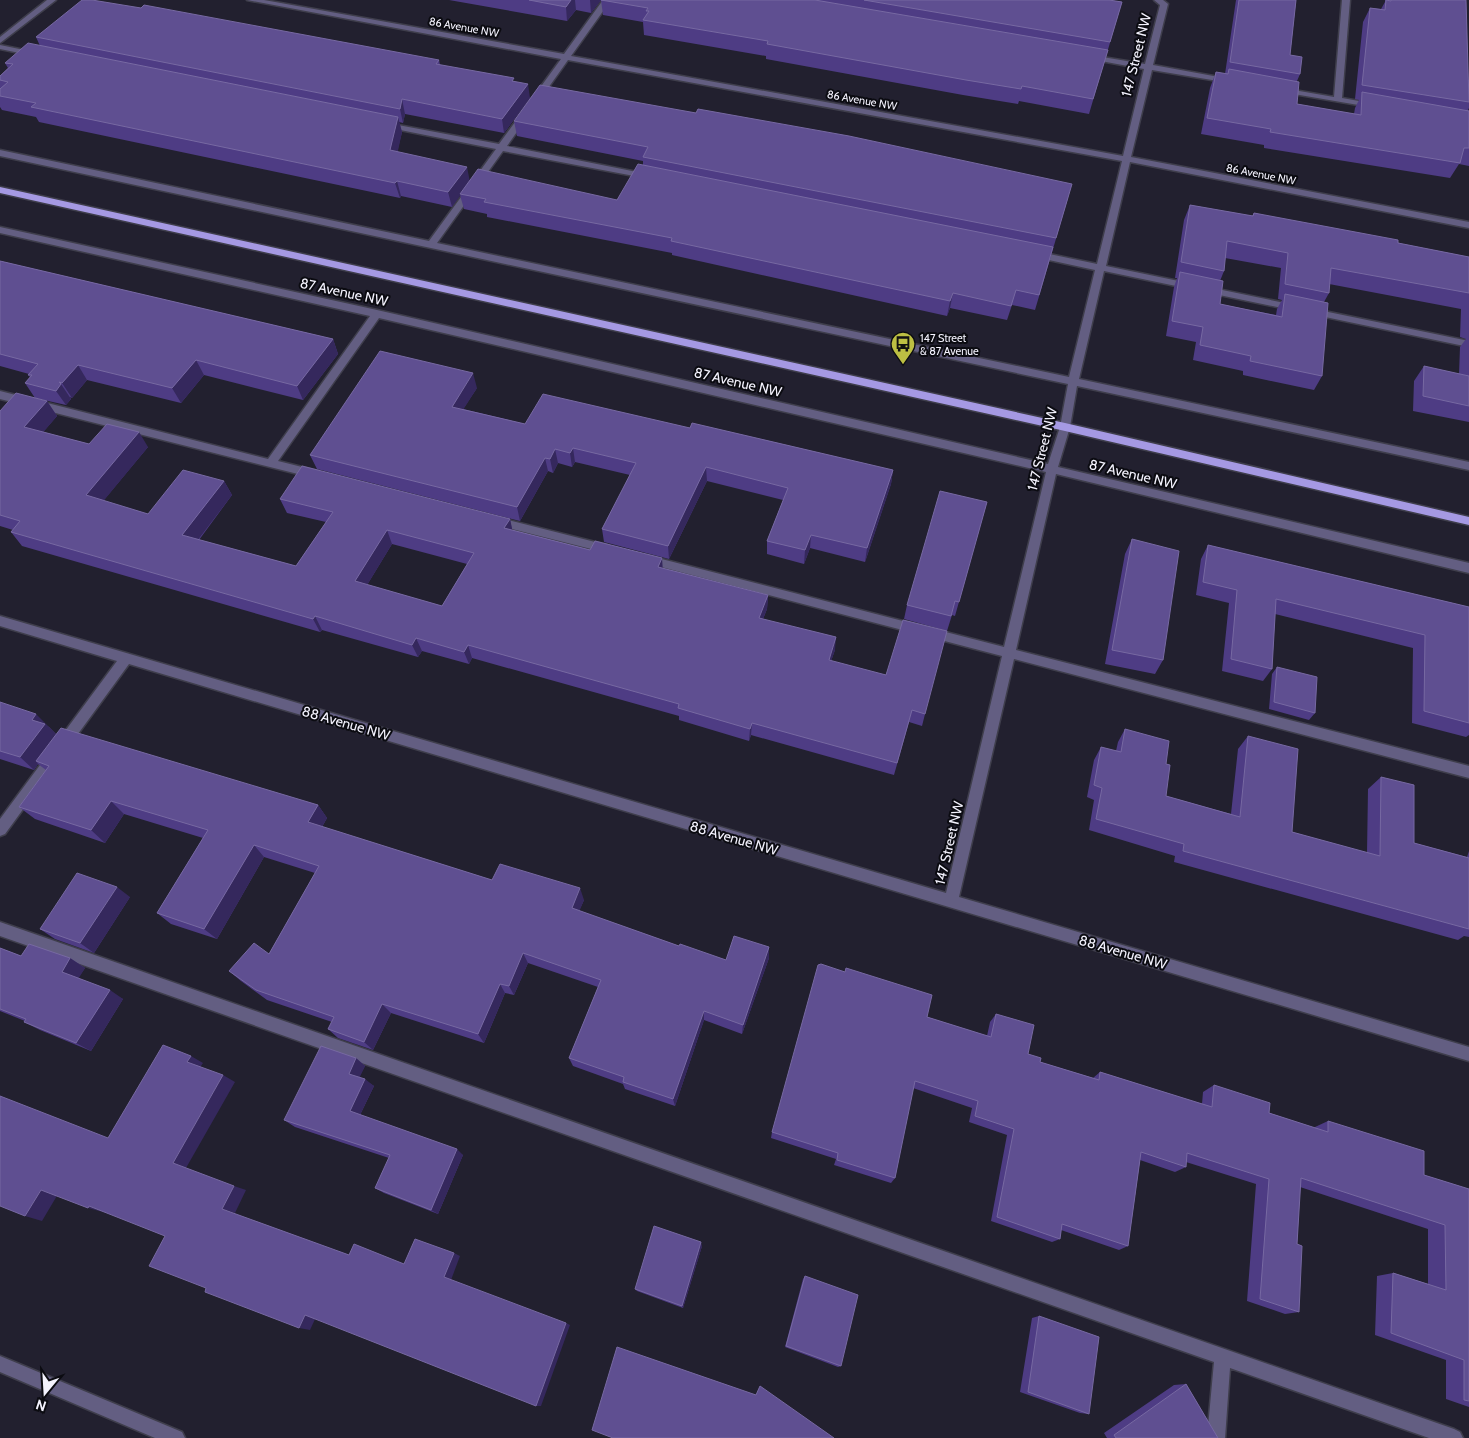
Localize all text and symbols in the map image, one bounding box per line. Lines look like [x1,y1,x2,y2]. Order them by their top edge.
street label: 147 Street NW [1117,11,1155,98]
street label: 86 Avenue NW [428,14,501,40]
street label: 86 Avenue NW [826,87,899,113]
street label: 86 Avenue NW [1225,160,1298,188]
street label: 87 Avenue NW [298,274,390,310]
bus stop icon: 147 Street & 87 Avenue [890,331,916,365]
place label: 147 Street & 87 Avenue [920,331,979,358]
street label: 87 Avenue NW [692,363,784,401]
street label: 147 Street NW [1023,405,1061,492]
street label: 87 Avenue NW [1087,455,1179,493]
street label: 88 Avenue NW [300,702,393,744]
street label: 147 Street NW [931,799,968,886]
street label: 88 Avenue NW [688,817,781,859]
street label: 88 Avenue NW [1077,931,1170,973]
north arrow [20,1368,70,1418]
text: N [33,1395,48,1415]

